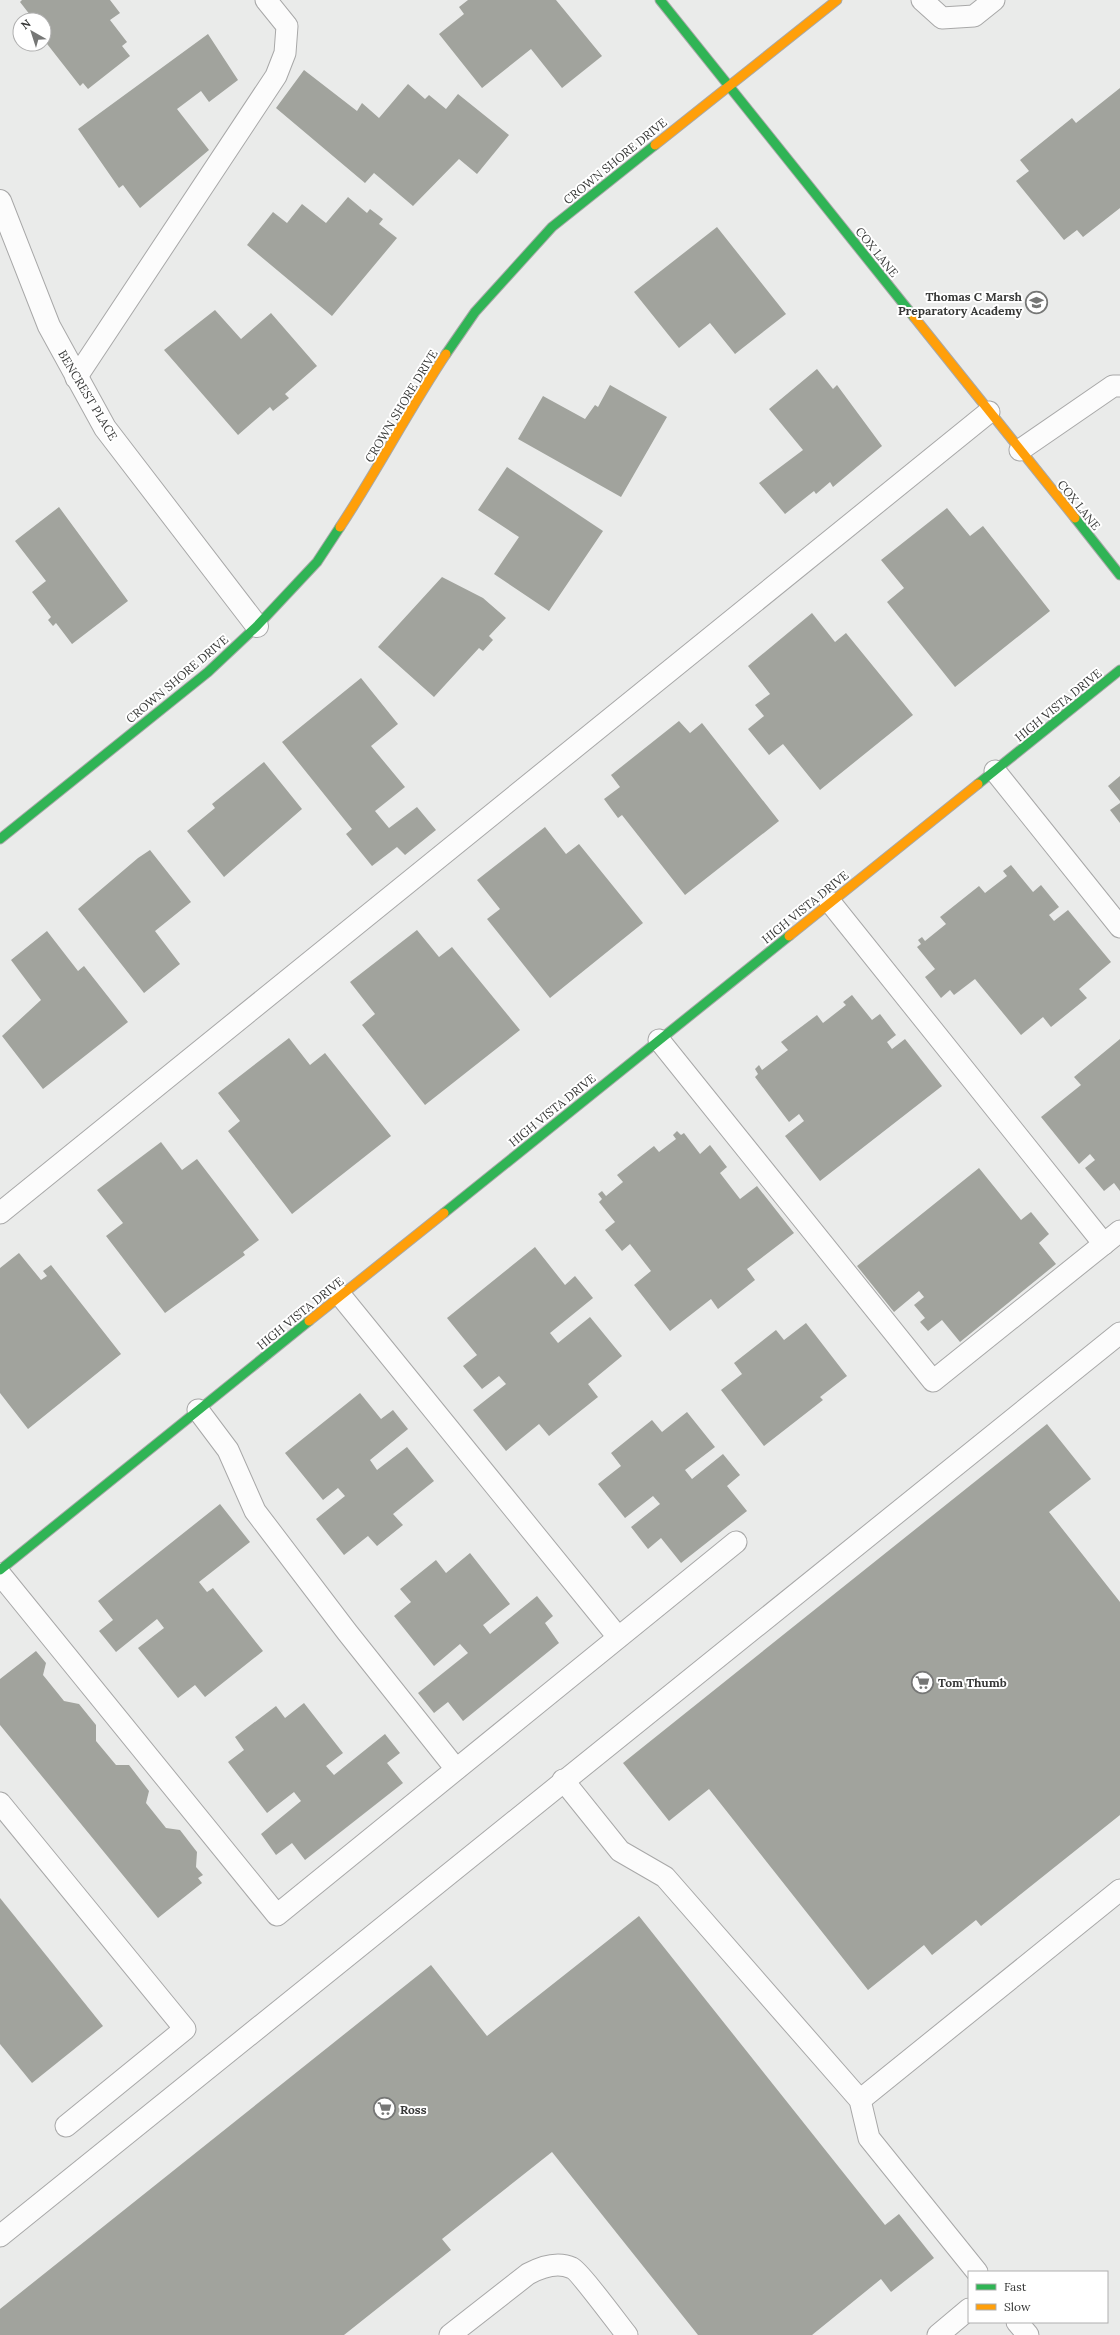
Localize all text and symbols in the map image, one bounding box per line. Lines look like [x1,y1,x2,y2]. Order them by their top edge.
north arrow [12,12,52,52]
text: N [18,16,34,32]
street label: CROWN SHORE DRIVE [560,115,670,207]
street label: COX LANE [852,224,902,280]
place label: Thomas C Marsh Preparatory Academy [898,289,1023,318]
school or university icon: Thomas C Marsh Preparatory Academy [1024,290,1050,316]
street label: BENCREST PLACE [55,347,121,443]
street label: CROWN SHORE DRIVE [361,347,441,465]
street label: COX LANE [1054,477,1104,533]
street label: CROWN SHORE DRIVE [123,632,231,726]
street label: HIGH VISTA DRIVE [1012,665,1104,745]
street label: HIGH VISTA DRIVE [759,867,851,947]
street label: HIGH VISTA DRIVE [506,1070,598,1150]
street label: HIGH VISTA DRIVE [254,1273,346,1353]
supermarket icon: Tom Thumb [909,1669,935,1695]
place label: Tom Thumb [938,1675,1007,1690]
supermarket icon: Ross [371,2096,397,2122]
place label: Ross [400,2102,427,2117]
legend [968,2271,1108,2323]
text: Fast [1004,2279,1027,2294]
text: Slow [1004,2299,1031,2314]

